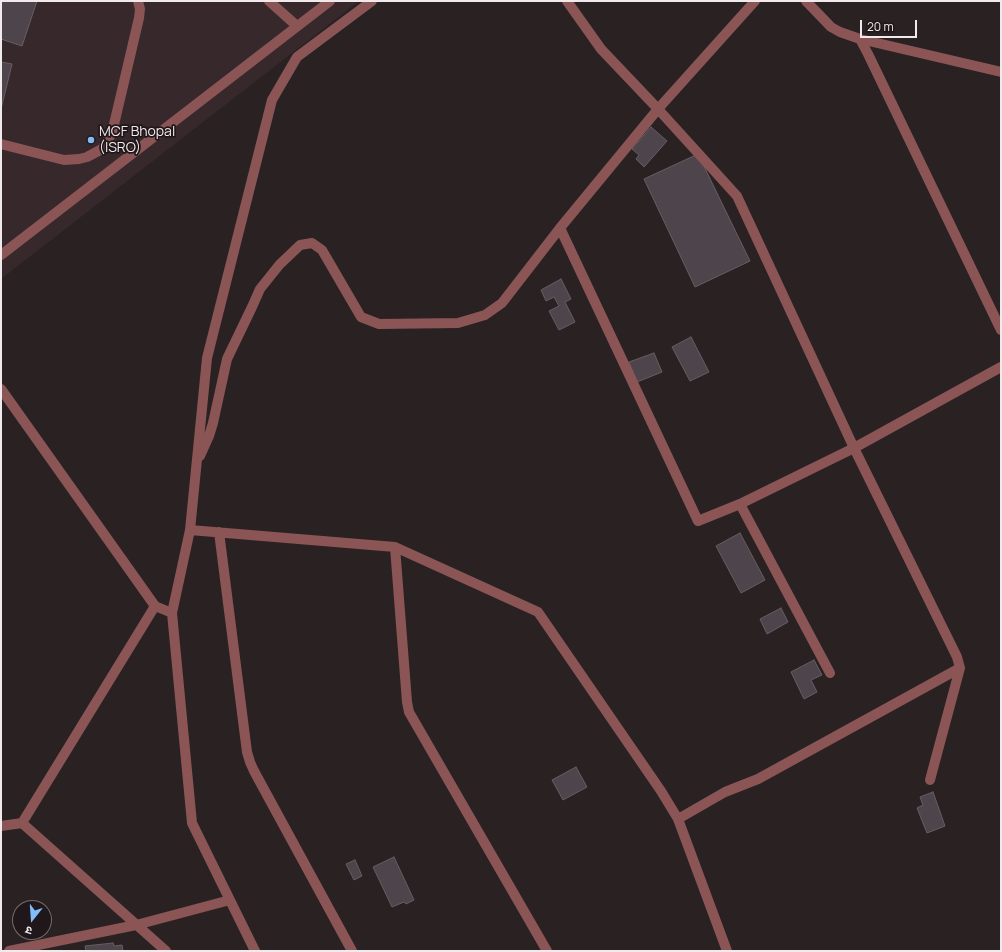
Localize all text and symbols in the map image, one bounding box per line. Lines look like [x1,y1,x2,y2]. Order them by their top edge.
scale bar [862,12,919,38]
text: 20 m [867,18,894,35]
place label: MCF Bhopal (ISRO) [99,124,175,156]
marker: MCF Bhopal (ISRO) [86,135,96,145]
north arrow [12,900,52,940]
text: उ [23,923,34,939]

